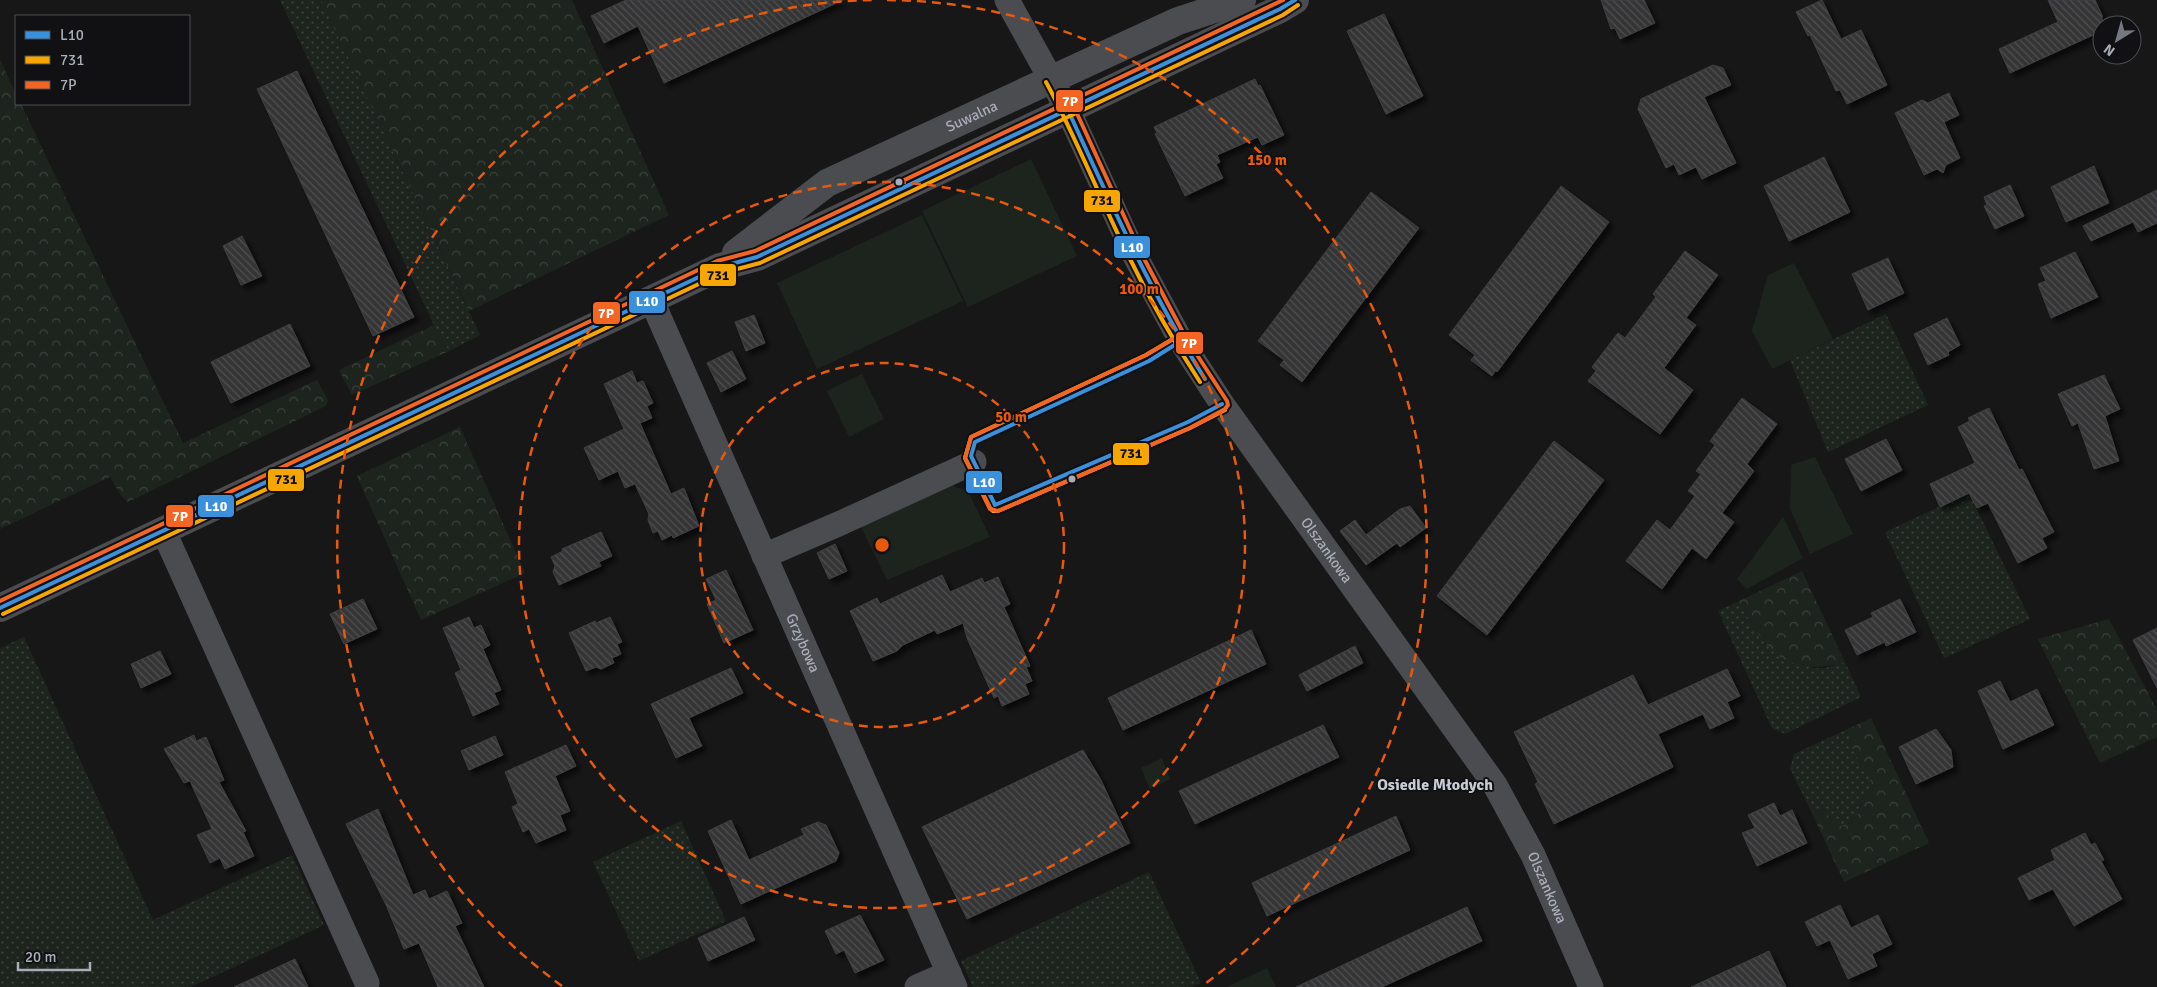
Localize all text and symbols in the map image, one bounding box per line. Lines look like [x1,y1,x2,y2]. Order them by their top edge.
legend [15,15,190,105]
north arrow [2092,15,2142,65]
text: L10 [60,26,84,44]
text: N [2100,40,2118,60]
text: 731 [60,51,84,69]
text: 7P [60,76,77,94]
line badge: 7P [1055,89,1084,113]
text: 7P [1062,93,1078,110]
street label: Suwalna [943,97,1000,136]
text: 150 m [1247,151,1287,169]
unlabelled marker [894,177,904,187]
line badge: 731 [1083,189,1121,213]
text: 731 [1091,192,1114,209]
line badge: L10 [1113,235,1151,259]
text: L10 [1121,239,1144,256]
line badge: 731 [699,263,737,287]
text: 731 [707,267,730,284]
text: 100 m [1119,280,1159,298]
line badge: L10 [628,290,666,314]
text: L10 [636,293,659,310]
line badge: 7P [592,301,621,325]
text: 7P [598,305,614,322]
line badge: 7P [1175,331,1204,355]
text: 7P [1181,335,1197,352]
text: 50 m [995,408,1027,426]
line badge: 731 [1112,442,1150,466]
text: 731 [1120,445,1143,462]
line badge: 731 [267,468,305,492]
line badge: L10 [965,470,1003,494]
text: 731 [275,471,298,488]
text: L10 [973,474,996,491]
unlabelled marker [1067,474,1077,484]
line badge: L10 [197,494,235,518]
text: L10 [205,498,228,515]
line badge: 7P [165,504,194,528]
text: 7P [172,508,188,525]
street label: Olszankowa [1297,514,1356,586]
centre of rings [873,536,891,554]
street label: Grzybowa [782,611,824,675]
district label: Osiedle Młodych [1377,775,1493,795]
street label: Olszankowa [1524,849,1571,926]
scale bar [18,940,90,972]
text: 20 m [25,948,56,966]

